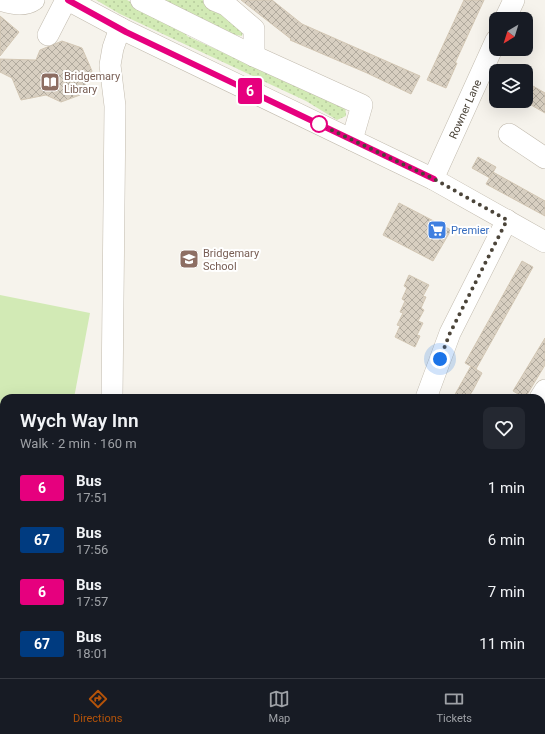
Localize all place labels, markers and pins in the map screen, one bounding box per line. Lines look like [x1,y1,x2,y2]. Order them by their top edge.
place label: Bridgemary Library [64,70,121,96]
library icon: Bridgemary Library [39,71,61,93]
unlabelled marker [310,115,328,133]
supermarket icon: Premier [426,219,448,241]
place label: Premier [451,224,490,237]
place label: Bridgemary School [203,247,260,273]
school or university icon: Bridgemary School [178,248,200,270]

